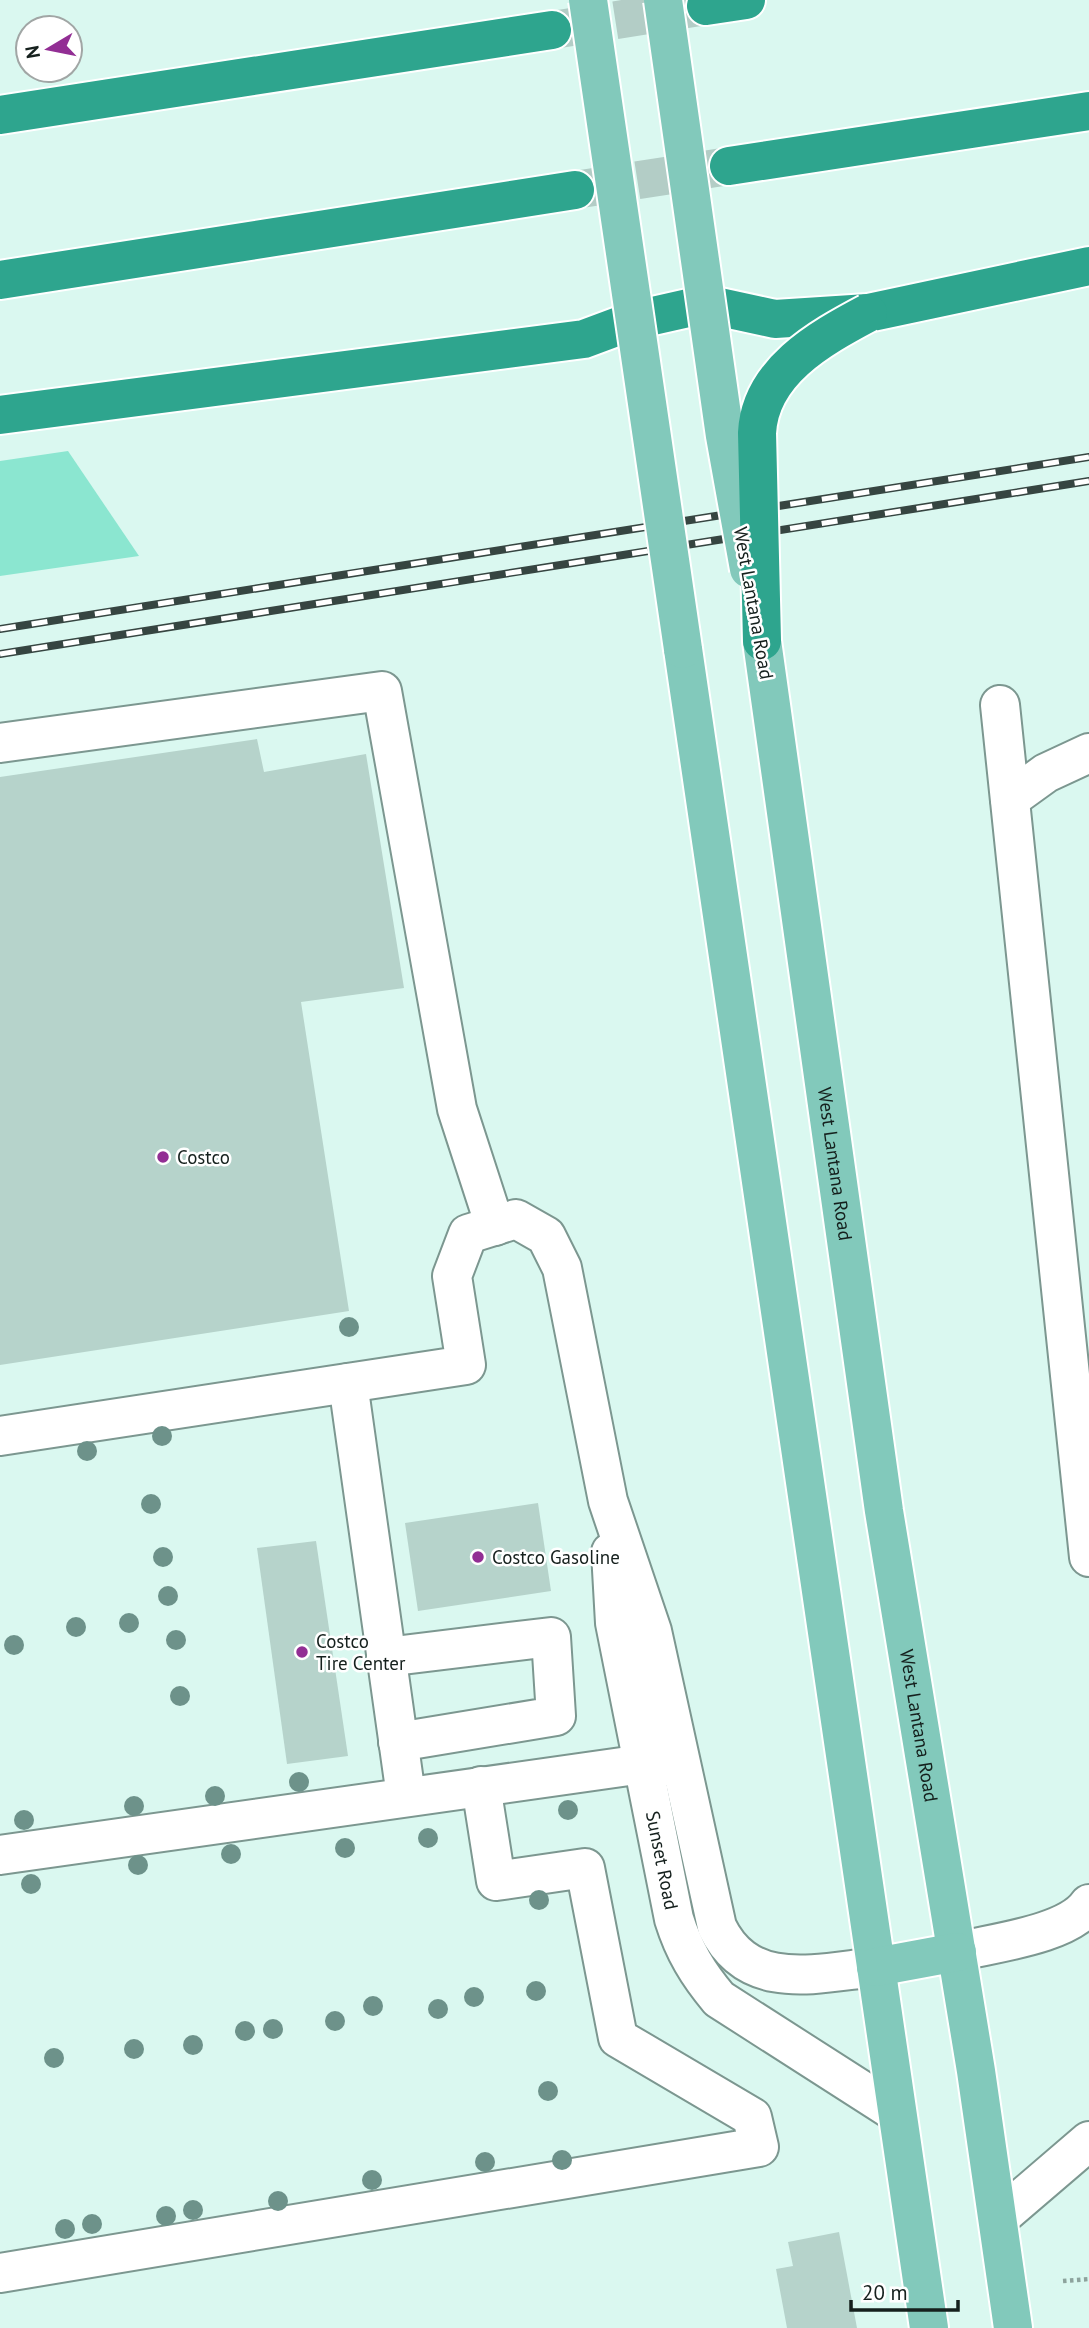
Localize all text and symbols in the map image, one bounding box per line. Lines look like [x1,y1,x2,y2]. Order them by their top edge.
north arrow [14,14,84,84]
text: N [19,44,45,60]
street label: West Lantana Road [729,525,779,681]
street label: West Lantana Road [813,1086,858,1242]
place label: Costco [177,1145,230,1169]
marker: Costco [155,1149,171,1165]
place label: Costco Gasoline [492,1545,620,1569]
marker: Costco Gasoline [470,1549,486,1565]
place label: Costco Tire Center [316,1629,406,1675]
marker: Costco Tire Center [294,1644,310,1660]
street label: West Lantana Road [895,1647,944,1804]
street label: Sunset Road [641,1809,684,1912]
scale bar [851,2268,958,2312]
text: 20 m [862,2279,908,2306]

